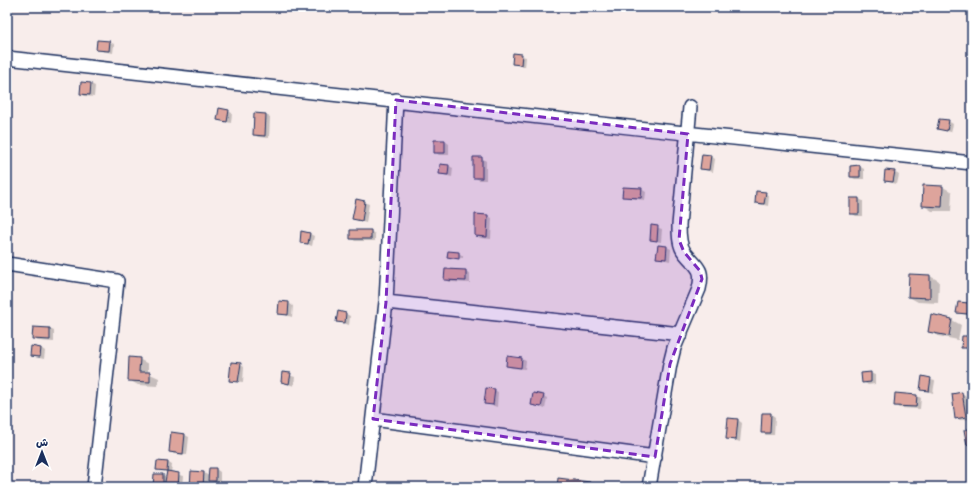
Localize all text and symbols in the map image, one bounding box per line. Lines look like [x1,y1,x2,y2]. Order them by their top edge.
north arrow [22,432,62,472]
text: ش [36,438,48,450]

